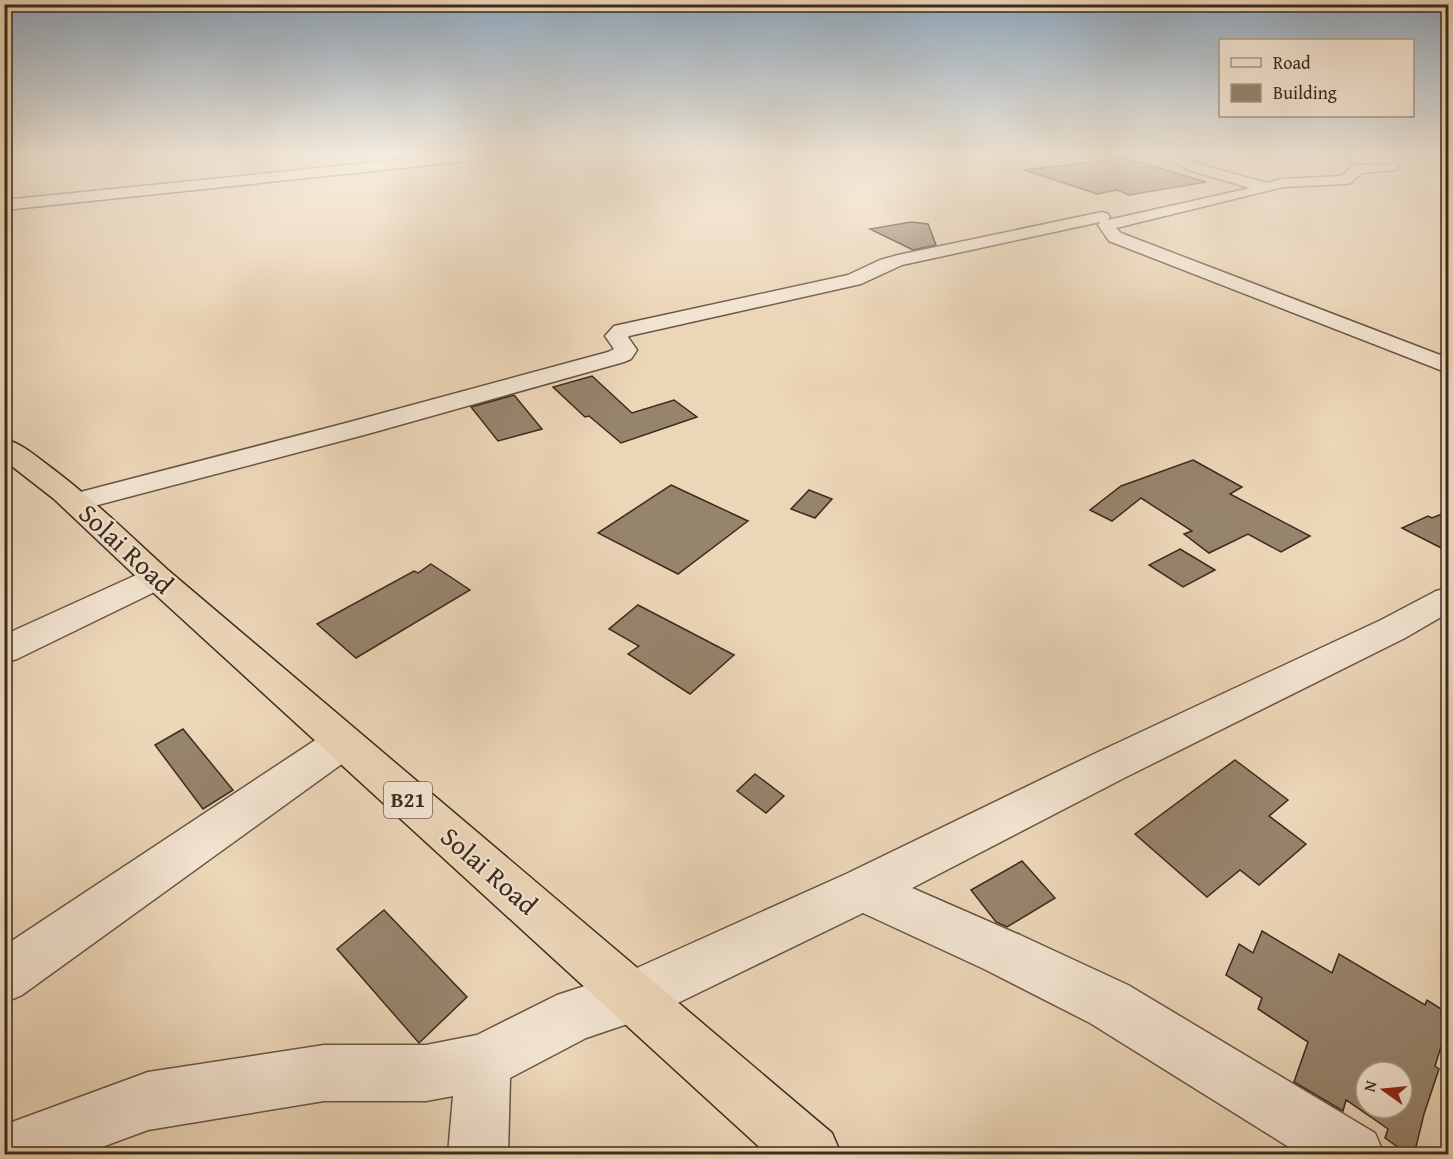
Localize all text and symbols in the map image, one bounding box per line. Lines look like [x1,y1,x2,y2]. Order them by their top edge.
legend [1219,39,1414,117]
text: Road [1273,49,1311,76]
text: Building [1273,79,1337,106]
street label: Solai Road [70,494,184,603]
road number: B21 [384,782,432,818]
street label: Solai Road [432,817,547,924]
north arrow [1354,1060,1414,1120]
text: N [1357,1078,1383,1094]

